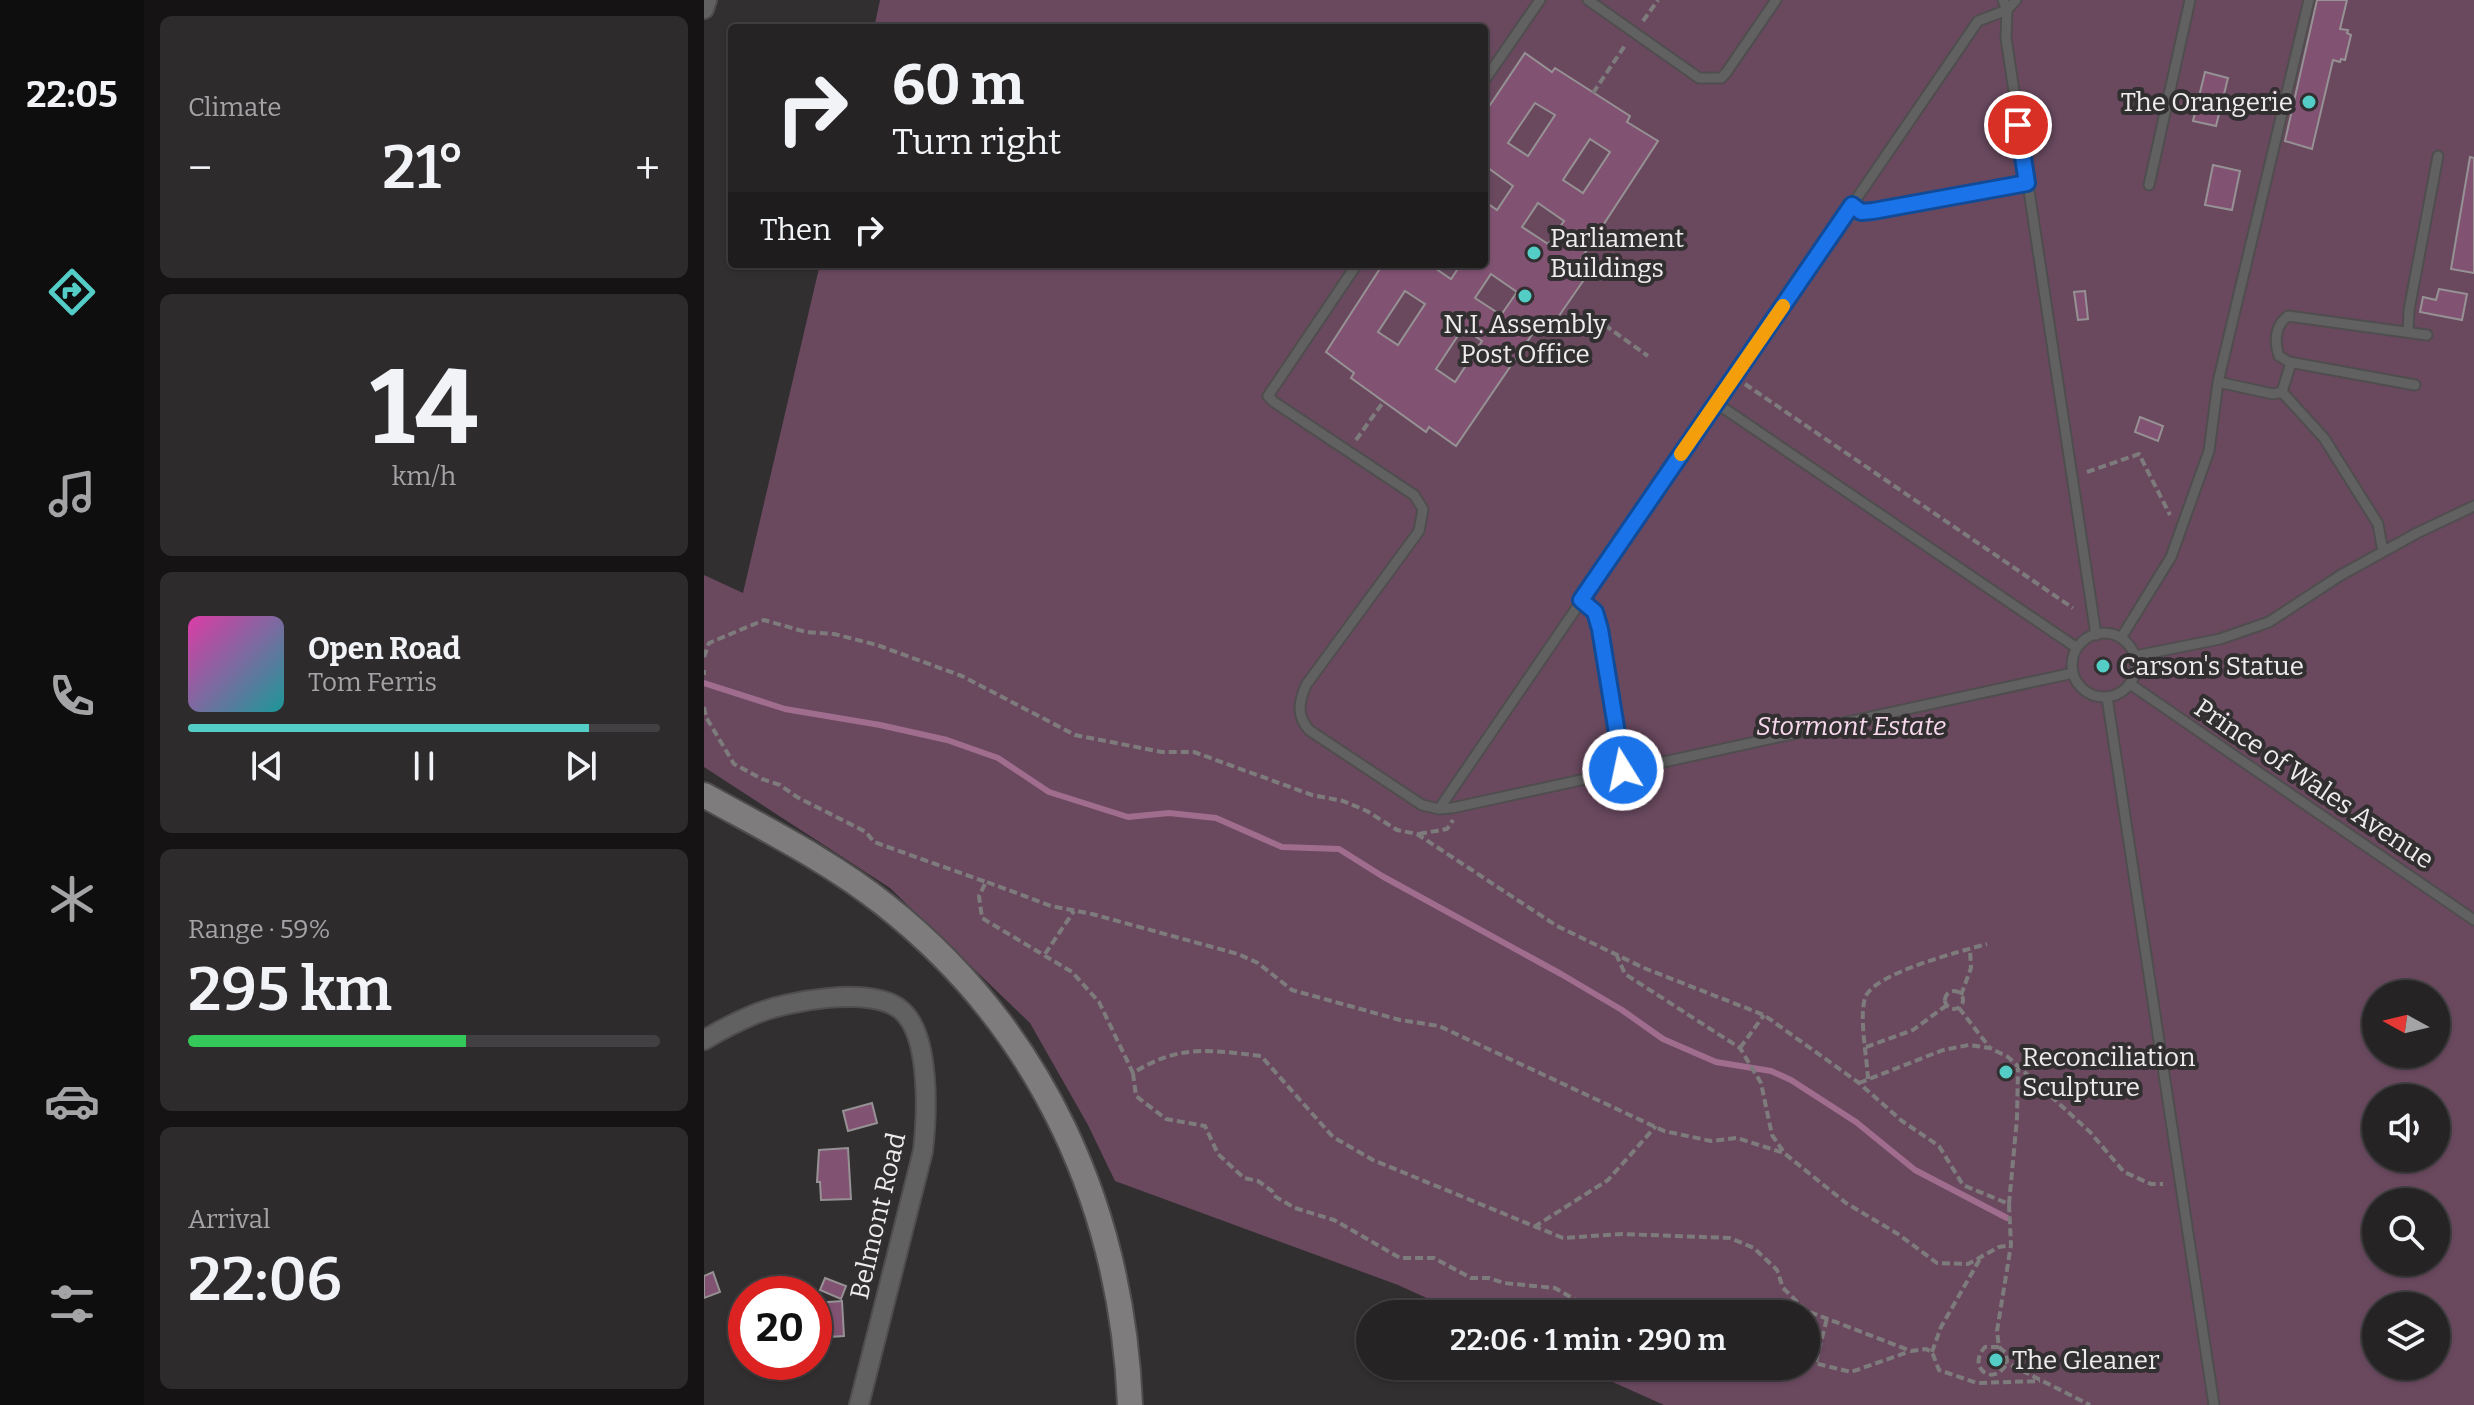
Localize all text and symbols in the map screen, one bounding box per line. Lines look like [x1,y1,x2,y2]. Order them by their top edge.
text: 60 m [892,52,1024,119]
icon: right [760,56,864,160]
text: 22:05 [26,73,118,117]
place label: The Orangerie [2121,87,2293,118]
pin [1984,91,2052,159]
text: Climate [188,92,282,123]
marker: The Orangerie [2300,93,2318,111]
icon: arrive [1996,103,2040,147]
text: Turn right [892,120,1061,164]
text: 21° [382,132,465,204]
text: − [188,142,212,195]
text: + [635,142,660,195]
icon: right [847,208,891,252]
text: Then [760,212,831,248]
place label: Parliament Buildings [1550,223,1685,284]
marker: Parliament Buildings [1525,244,1543,262]
icon: directions [44,264,100,320]
marker: N.I. Assembly Post Office [1516,287,1534,305]
place label: N.I. Assembly Post Office [1443,309,1607,370]
text: 14 [370,346,478,471]
text: km/h [392,461,456,492]
icon: music [44,466,100,522]
text: Open Road [308,631,461,667]
place label: Carson's Statue [2119,651,2304,682]
marker: Carson's Statue [2094,657,2112,675]
text: Tom Ferris [308,667,437,698]
icon: phone [44,668,100,724]
street label: Prince of Wales Avenue [2189,692,2439,876]
park label: Stormont Estate [1756,711,1946,742]
position arrow [1581,728,1665,812]
icon: previous [245,744,289,788]
icon: pause [402,744,446,788]
icon: next [559,744,603,788]
icon: climate [44,871,100,927]
text: Range · 59% [188,914,331,945]
text: 295 km [188,954,392,1026]
north arrow [2362,980,2450,1068]
map controls [2362,980,2450,1380]
place label: Reconciliation Sculpture [2022,1042,2196,1103]
marker: Reconciliation Sculpture [1997,1063,2015,1081]
icon: car [44,1073,100,1129]
button: sound [2362,1084,2450,1172]
street label: Belmont Road [844,1130,912,1302]
button: search [2362,1188,2450,1276]
text: Arrival [188,1204,270,1235]
text: 22:06 [188,1244,342,1316]
icon: filters [44,1276,100,1332]
speed limit sign: 20 [728,1276,832,1380]
button: layers [2362,1292,2450,1380]
text: 22:06 · 1 min · 290 m [1450,1322,1726,1358]
place label: The Gleaner [2012,1345,2160,1376]
marker: The Gleaner [1987,1351,2005,1369]

